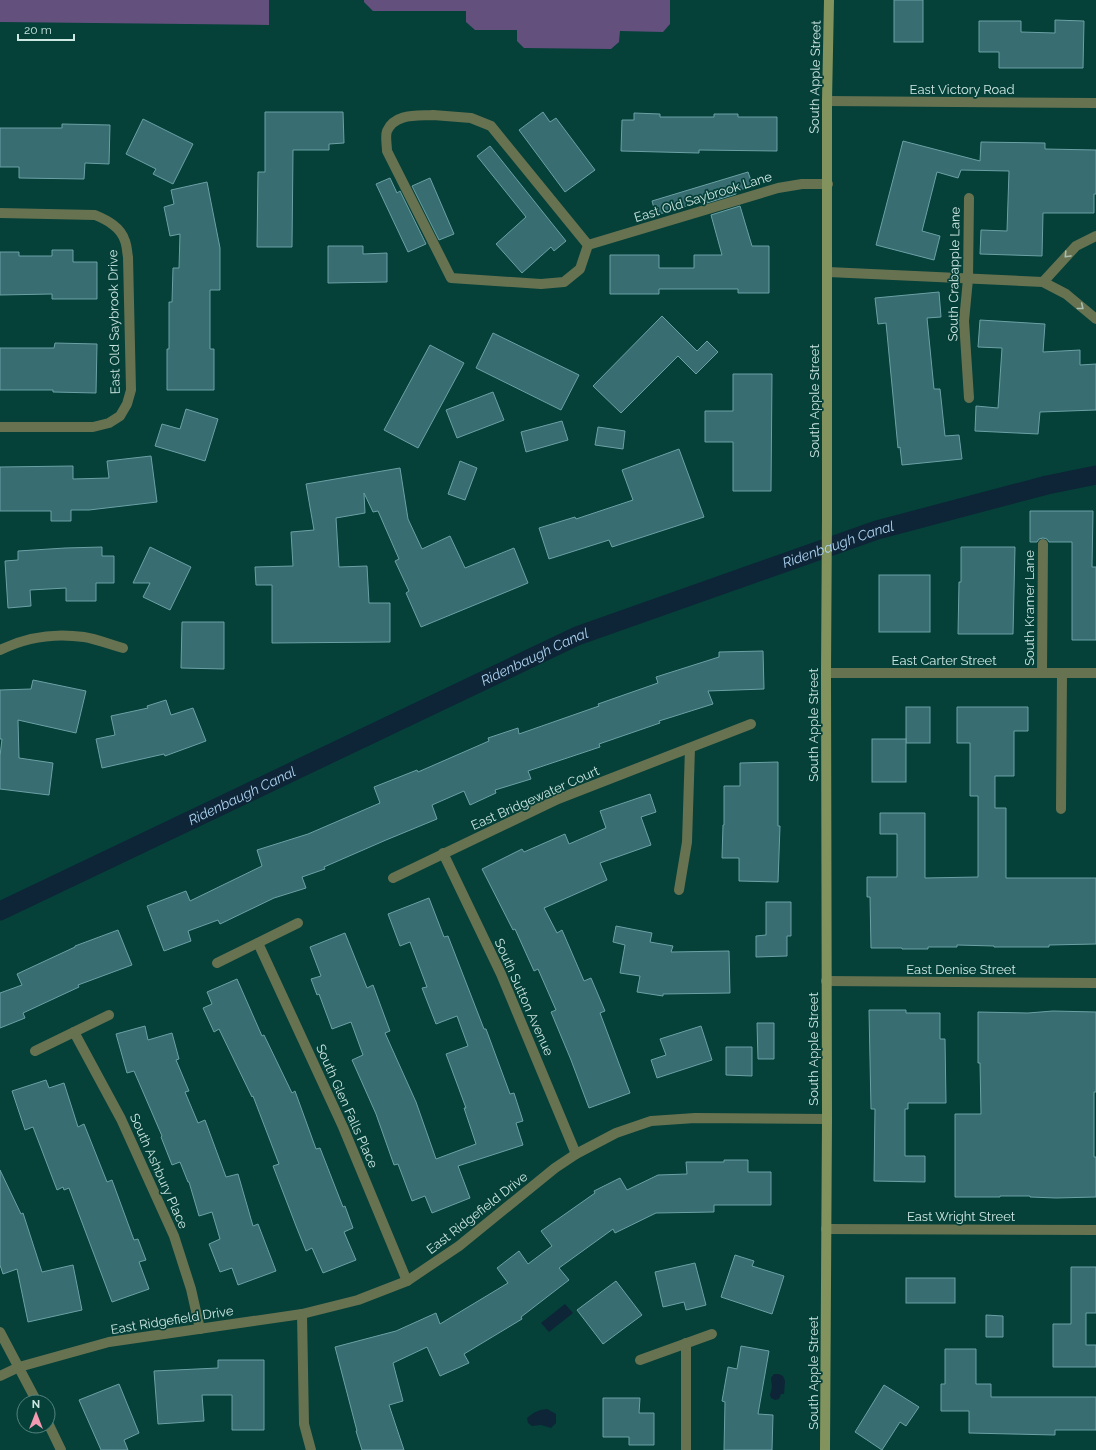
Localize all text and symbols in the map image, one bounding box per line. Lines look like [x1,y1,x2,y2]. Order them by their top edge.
scale bar [18,16,74,42]
street label: South Apple Street [807,19,824,134]
text: 20 m [24,23,52,37]
street label: East Victory Road [910,82,1015,97]
street label: East Old Saybrook Lane [632,169,774,225]
street label: South Crabapple Lane [945,206,963,341]
street label: East Old Saybrook Drive [105,249,123,394]
one-way arrow [1064,251,1071,258]
one-way arrow [1077,302,1084,309]
street label: South Apple Street [807,344,822,458]
water label: Ridenbaugh Canal [780,518,896,571]
street label: South Kramer Lane [1022,550,1037,666]
water label: Ridenbaugh Canal [478,625,591,689]
street label: East Carter Street [892,653,997,668]
street label: South Apple Street [806,668,821,782]
water label: Ridenbaugh Canal [186,763,299,828]
street label: East Bridgewater Court [469,763,602,833]
street label: South Sutton Avenue [491,936,557,1058]
street label: East Denise Street [906,962,1016,977]
street label: South Apple Street [806,992,821,1106]
street label: South Glen Falls Place [313,1042,381,1171]
street label: South Ashbury Place [127,1111,191,1231]
street label: East Ridgefield Drive [424,1169,531,1257]
street label: East Wright Street [907,1209,1016,1224]
street label: East Ridgefield Drive [110,1303,235,1337]
street label: South Apple Street [806,1316,821,1430]
north arrow [16,1394,56,1434]
text: N [32,1398,40,1411]

